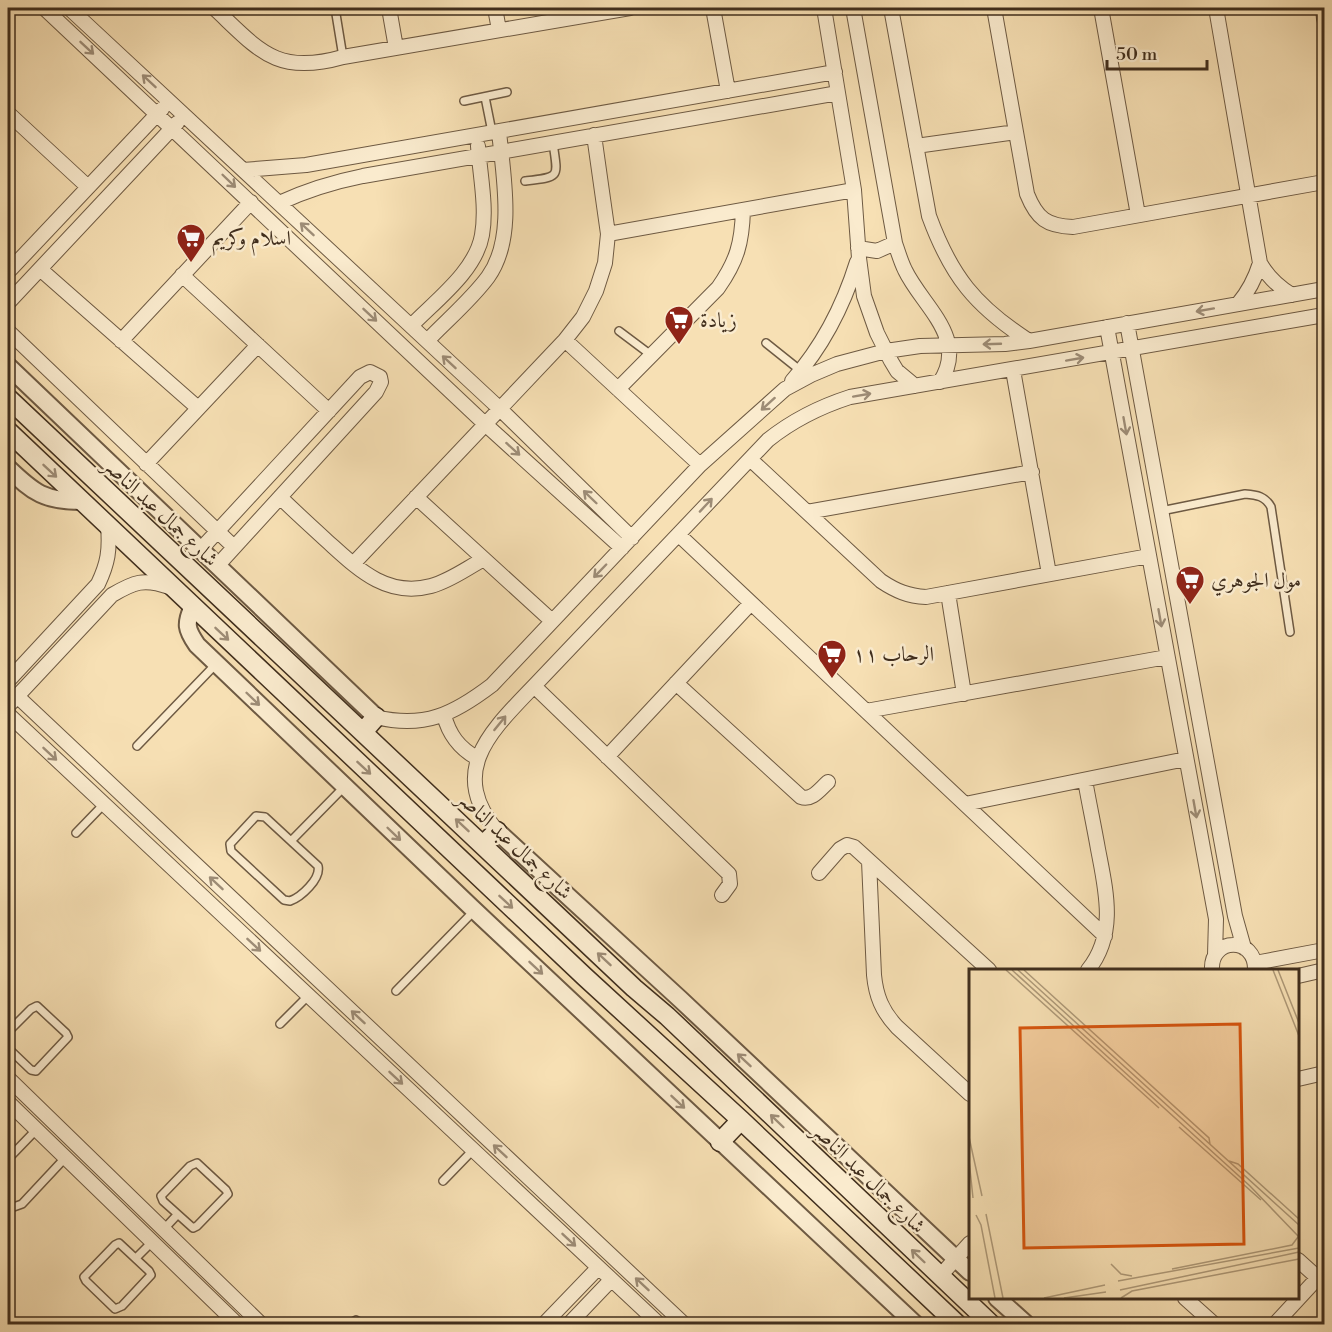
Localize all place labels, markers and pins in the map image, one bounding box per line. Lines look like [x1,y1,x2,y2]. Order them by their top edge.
supermarket icon: اسلام وكريم [175,222,207,264]
place label: اسلام وكريم [212,226,291,256]
supermarket icon: زيادة [663,304,695,346]
place label: زيادة [700,308,737,334]
supermarket icon: مول الجوهري [1174,564,1206,606]
place label: مول الجوهري [1211,568,1301,596]
supermarket icon: الرحاب ١١ [816,638,848,680]
place label: الرحاب ١١ [853,642,934,668]

